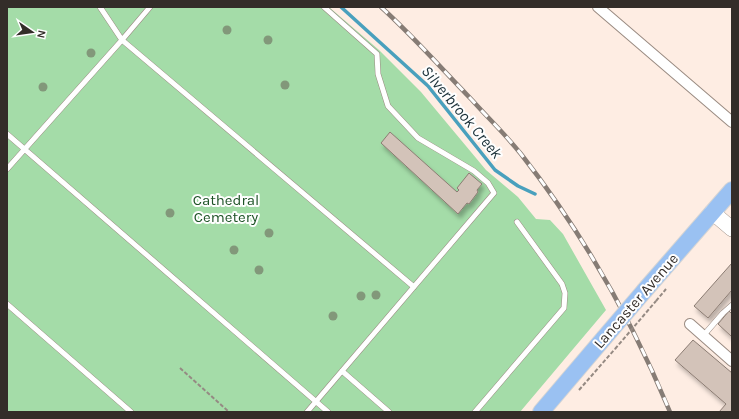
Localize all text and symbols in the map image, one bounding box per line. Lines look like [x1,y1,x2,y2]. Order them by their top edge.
north arrow [12,12,52,52]
text: N [34,29,48,39]
water label: Silverbrook Creek [418,62,507,163]
park label: Cathedral Cemetery [193,191,259,226]
street label: Lancaster Avenue [590,250,682,352]

